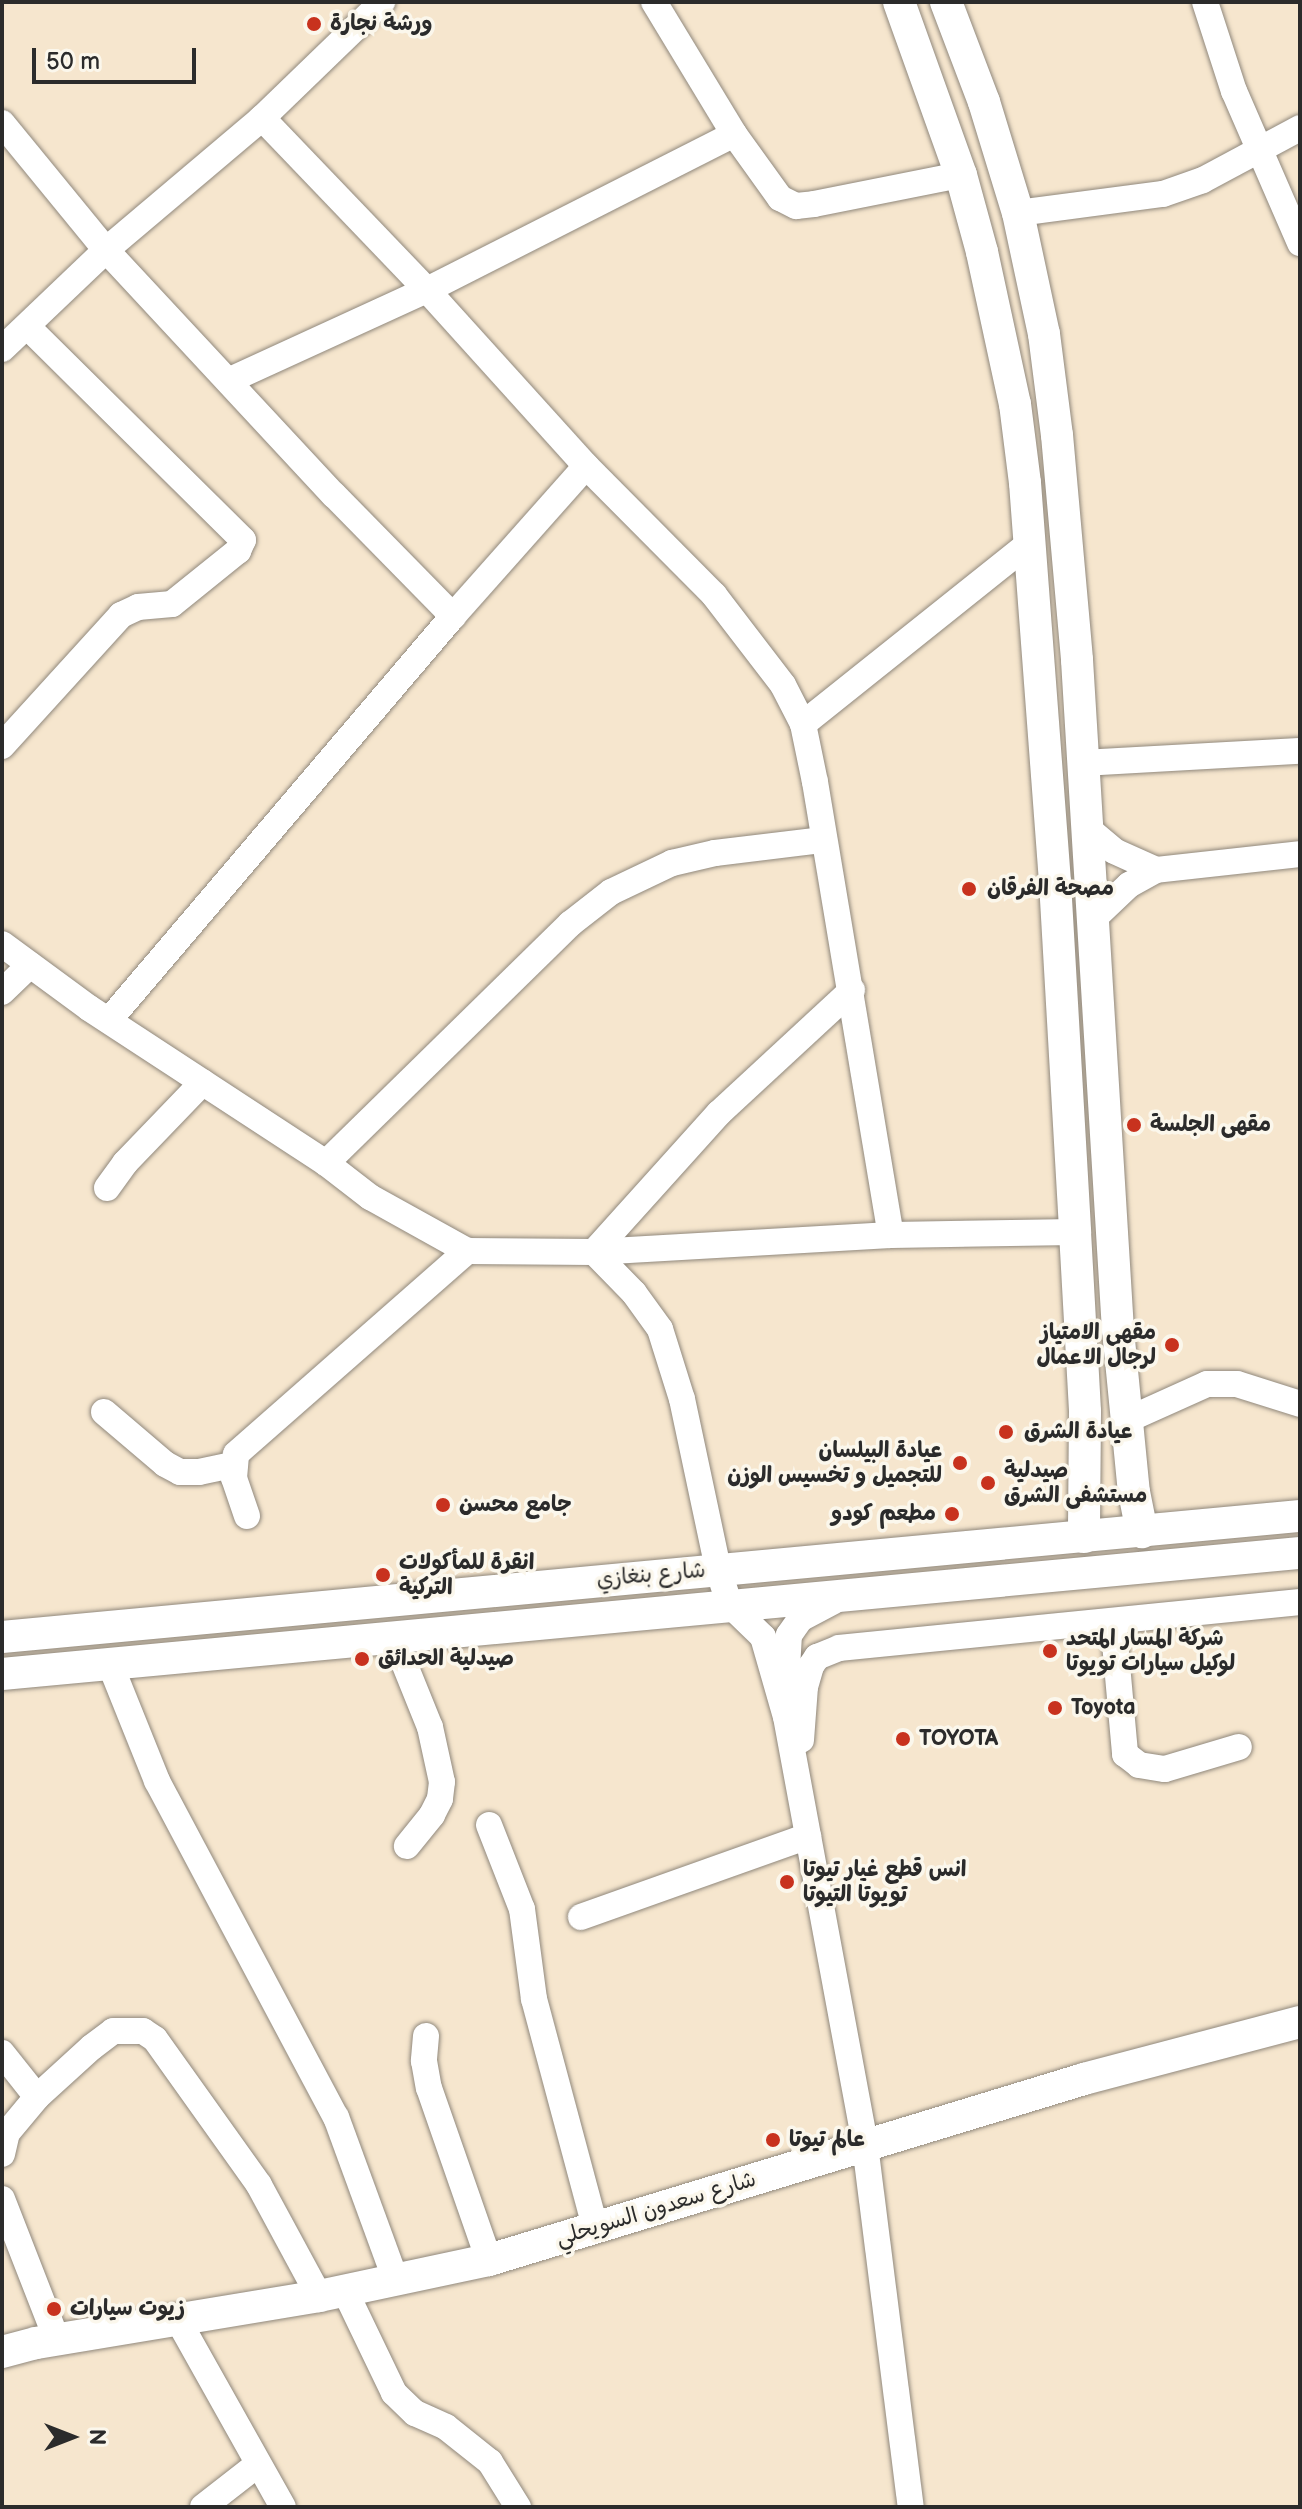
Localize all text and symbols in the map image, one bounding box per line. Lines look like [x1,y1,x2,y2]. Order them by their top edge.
place label: ورشة نجارة [330,11,433,37]
marker: ورشة نجارة [305,15,323,33]
scale bar [36,32,200,82]
text: 50 m [46,47,100,76]
place label: مصحة الفرقان [987,876,1114,902]
marker: مصحة الفرقان [958,878,980,900]
place label: مقهى الجلسة [1150,1112,1271,1138]
marker: مقهى الجلسة [1125,1116,1143,1134]
place label: مقهى الامتياز لرجال الاعمال [1037,1319,1156,1370]
marker: مقهى الامتياز لرجال الاعمال [1163,1336,1181,1354]
place label: عيادة الشرق [1024,1419,1132,1445]
marker: عيادة الشرق [995,1421,1017,1443]
place label: عيادة البيلسان للتجميل و تخسيس الوزن [727,1437,942,1488]
marker: عيادة البيلسان للتجميل و تخسيس الوزن [949,1452,971,1474]
place label: صيدلية مستشفى الشرق [1004,1457,1147,1508]
marker: صيدلية مستشفى الشرق [979,1474,997,1492]
place label: جامع محسن [459,1492,572,1518]
marker: جامع محسن [434,1496,452,1514]
place label: مطعم كودو [831,1501,936,1527]
marker: مطعم كودو [943,1505,961,1523]
place label: انقرة للمأكولات التركية [399,1549,534,1600]
street label: شارع بنغازي [595,1557,707,1593]
marker: انقرة للمأكولات التركية [374,1566,392,1584]
place label: شركة المسار المتحد لوكيل سيارات تويوتا [1066,1625,1235,1676]
marker: شركة المسار المتحد لوكيل سيارات تويوتا [1041,1642,1059,1660]
place label: صيدلية الحدائق [378,1646,514,1672]
marker: صيدلية الحدائق [353,1650,371,1668]
place label: Toyota [1071,1695,1136,1721]
marker: Toyota [1046,1699,1064,1717]
place label: TOYOTA [919,1726,998,1752]
marker: TOYOTA [894,1730,912,1748]
place label: انس قطع غيار تيوتا تويوتا التيوتا [803,1856,966,1908]
marker: انس قطع غيار تيوتا تويوتا التيوتا [778,1873,796,1891]
place label: عالم تيوتا [789,2127,865,2153]
marker: عالم تيوتا [764,2131,782,2149]
street label: شارع سعدون السويحلي [553,2166,759,2252]
place label: زيوت سيارات [70,2296,185,2322]
marker: زيوت سيارات [45,2300,63,2318]
north arrow [32,2397,112,2477]
text: N [83,2429,110,2445]

